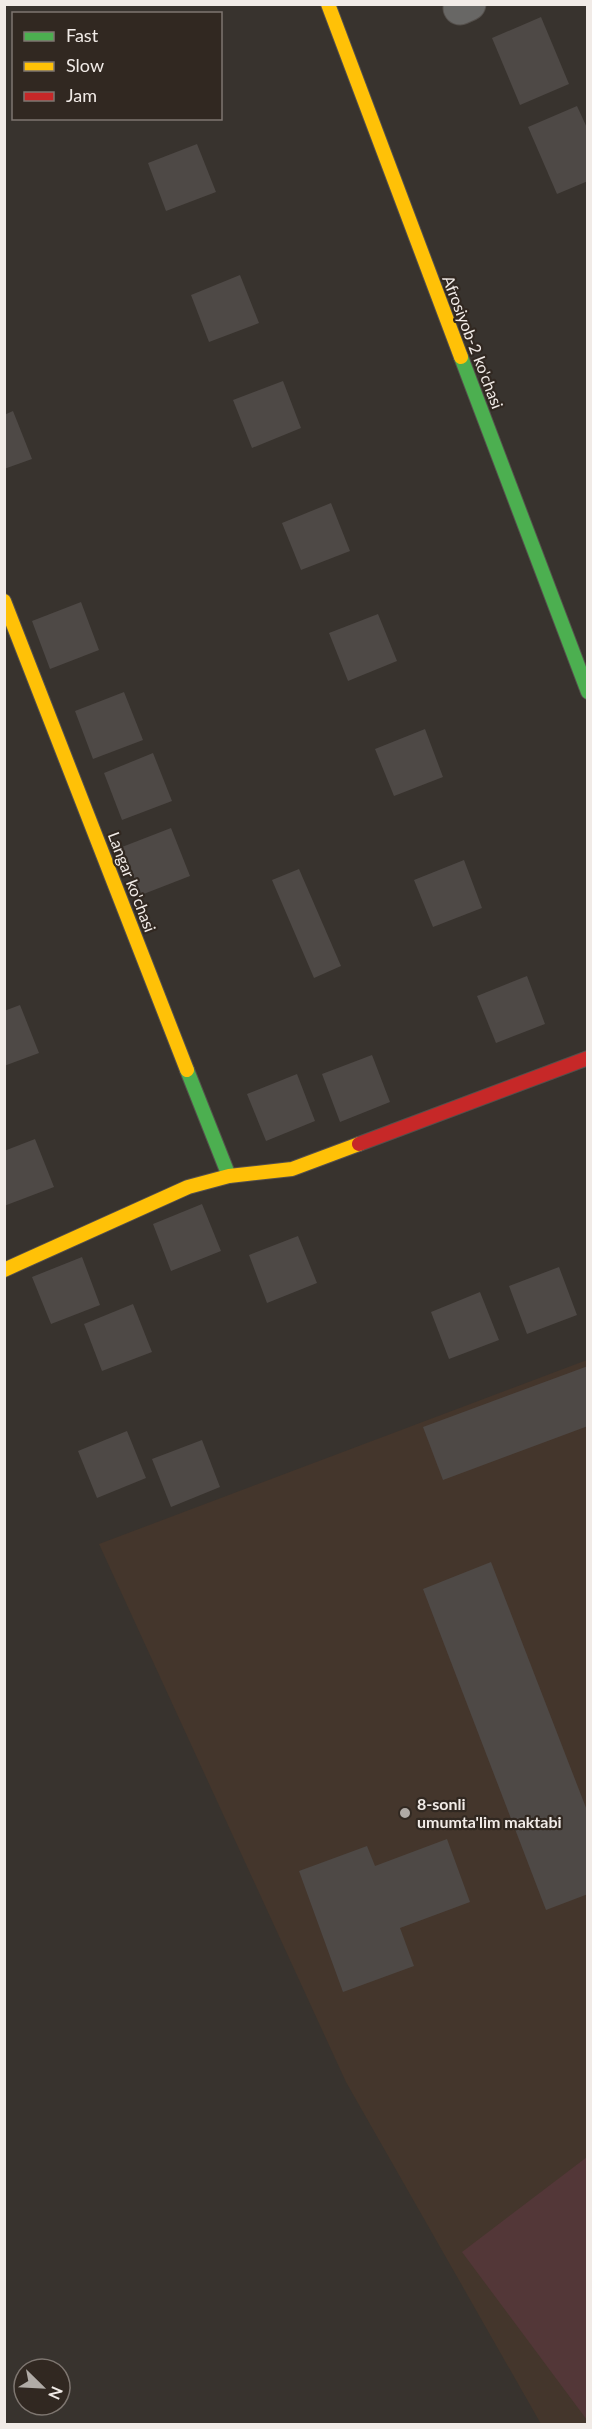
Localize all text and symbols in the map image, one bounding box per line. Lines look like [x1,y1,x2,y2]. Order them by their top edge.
legend [12,12,222,120]
text: Fast [66,24,99,46]
text: Slow [66,54,104,76]
text: Jam [66,84,97,106]
street label: Afrosiyob-2 ko'chasi [439,272,508,411]
street label: Langar ko'chasi [105,829,160,935]
place label: 8-sonli umumta'lim maktabi [417,1794,562,1831]
marker: 8-sonli umumta'lim maktabi [398,1806,412,1820]
north arrow [12,2357,72,2417]
text: N [45,2384,67,2403]

